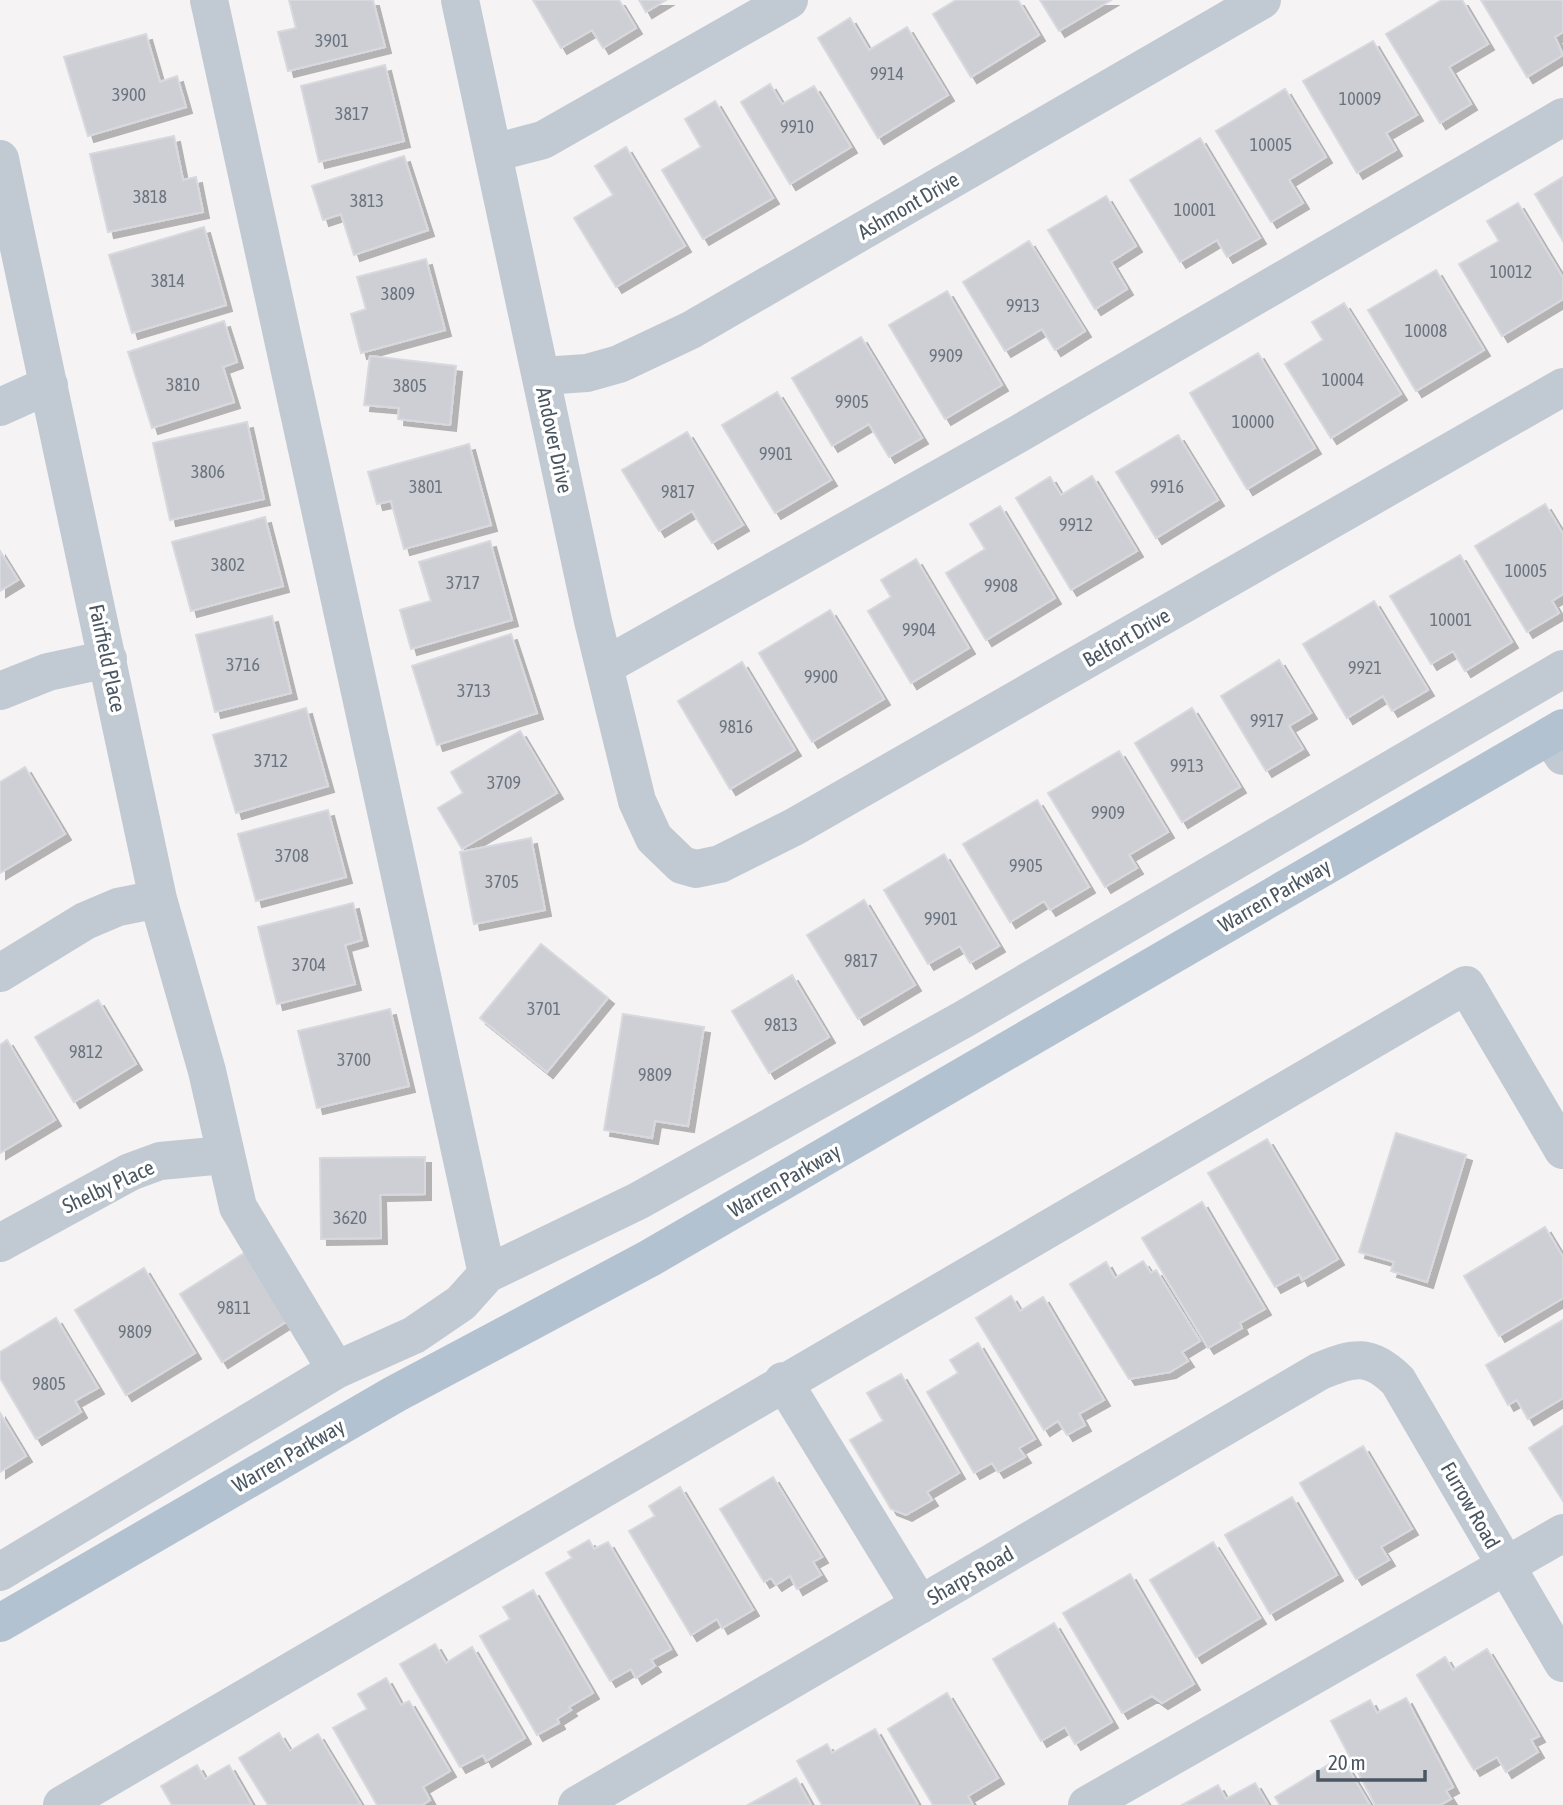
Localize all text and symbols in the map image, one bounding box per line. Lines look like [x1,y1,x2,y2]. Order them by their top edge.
house number: 3901 [315,30,349,51]
house number: 9914 [870,63,904,84]
house number: 3900 [112,84,146,105]
house number: 10009 [1339,88,1381,109]
house number: 3817 [335,103,369,124]
house number: 9910 [780,116,814,137]
house number: 10005 [1250,134,1292,155]
street label: Ashmont Drive [853,166,963,244]
house number: 3818 [133,186,167,207]
house number: 3813 [350,190,384,211]
house number: 10001 [1174,199,1216,220]
house number: 10012 [1490,261,1532,282]
house number: 3814 [151,270,185,291]
house number: 3809 [381,283,415,304]
house number: 9913 [1006,295,1040,316]
house number: 10008 [1405,320,1447,341]
house number: 9909 [929,345,963,366]
house number: 10004 [1322,369,1364,390]
house number: 3810 [166,374,200,395]
house number: 3805 [393,375,427,396]
street label: Andover Drive [532,385,578,495]
house number: 9905 [835,391,869,412]
house number: 10000 [1232,411,1274,432]
house number: 9901 [759,443,793,464]
house number: 3806 [191,461,225,482]
house number: 3801 [409,476,443,497]
house number: 9916 [1150,476,1184,497]
house number: 9817 [661,481,695,502]
house number: 9912 [1059,514,1093,535]
house number: 3802 [211,554,245,575]
house number: 10005 [1505,560,1547,581]
house number: 3717 [446,572,480,593]
house number: 9908 [984,575,1018,596]
street label: Fairfield Place [85,602,131,714]
street label: Belfort Drive [1078,603,1174,671]
house number: 10001 [1430,609,1472,630]
house number: 9904 [902,619,936,640]
house number: 3716 [226,654,260,675]
house number: 9921 [1348,657,1382,678]
house number: 9900 [804,666,838,687]
house number: 3713 [457,680,491,701]
house number: 9917 [1250,710,1284,731]
house number: 9816 [719,716,753,737]
house number: 3712 [254,750,288,771]
house number: 9913 [1170,755,1204,776]
house number: 3709 [487,772,521,793]
house number: 9909 [1091,802,1125,823]
house number: 3708 [275,845,309,866]
street label: Warren Parkway [1214,853,1334,937]
house number: 9905 [1009,855,1043,876]
house number: 3705 [485,871,519,892]
house number: 9901 [924,908,958,929]
house number: 9817 [844,950,878,971]
house number: 3704 [292,954,326,975]
house number: 3701 [527,998,561,1019]
house number: 9813 [764,1014,798,1035]
house number: 9812 [69,1041,103,1062]
house number: 3700 [337,1049,371,1070]
house number: 9809 [638,1064,672,1085]
street label: Warren Parkway [724,1138,844,1222]
street label: Shelby Place [58,1154,158,1218]
house number: 3620 [333,1207,367,1228]
house number: 9811 [217,1297,251,1318]
house number: 9809 [118,1321,152,1342]
house number: 9805 [32,1373,66,1394]
street label: Warren Parkway [228,1413,348,1497]
street label: Furrow Road [1437,1457,1505,1553]
street label: Sharps Road [923,1541,1017,1609]
scale bar [1318,1738,1425,1782]
text: 20 m [1328,1750,1366,1774]

